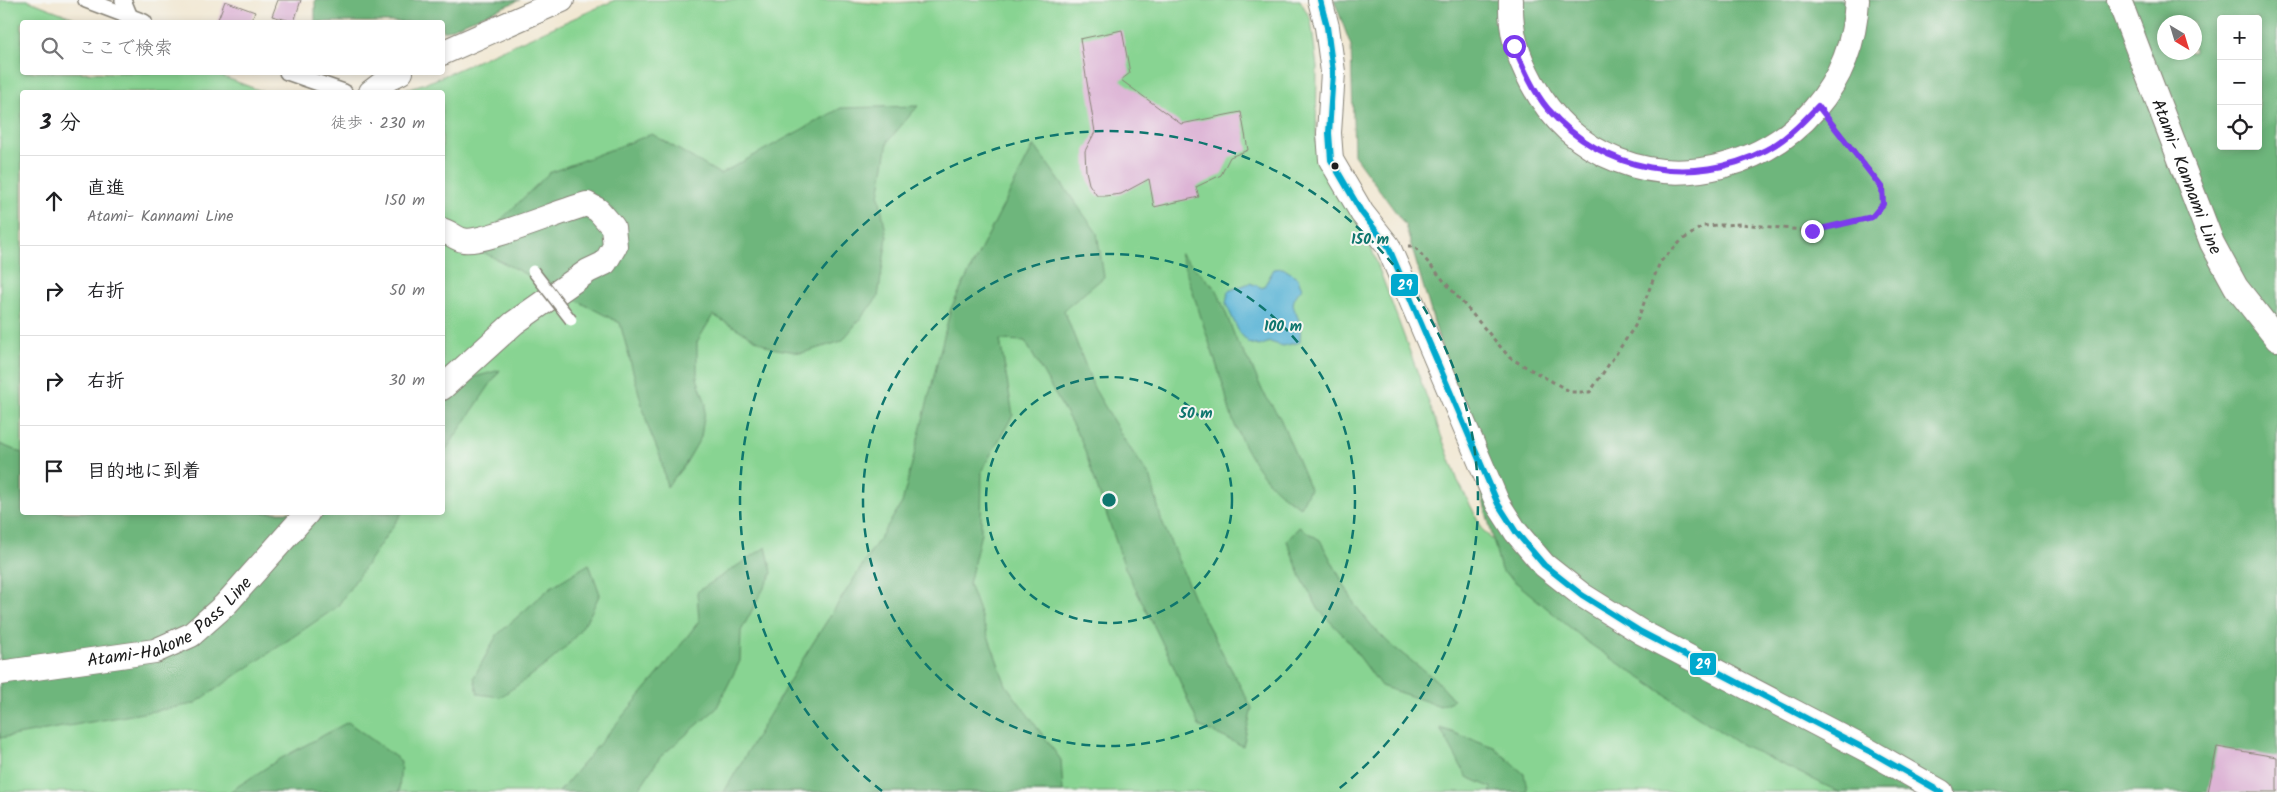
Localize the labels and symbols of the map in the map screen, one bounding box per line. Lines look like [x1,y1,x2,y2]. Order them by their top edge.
north arrow [2157,15,2202,60]
route start [1503,35,1526,58]
street label: Atami- Kannami Line [2142,95,2229,261]
unlabelled marker [1330,161,1340,171]
route end [1801,220,1824,243]
text: 150 m [1351,228,1389,252]
line badge: 29 [1390,273,1419,297]
text: 29 [1397,275,1413,297]
text: 100 m [1264,315,1302,339]
text: 50 m [1178,402,1213,426]
centre of rings [1100,491,1118,509]
street label: Atami-Hakone Pass Line [85,570,260,676]
line badge: 29 [1689,652,1717,676]
text: 29 [1695,654,1711,676]

